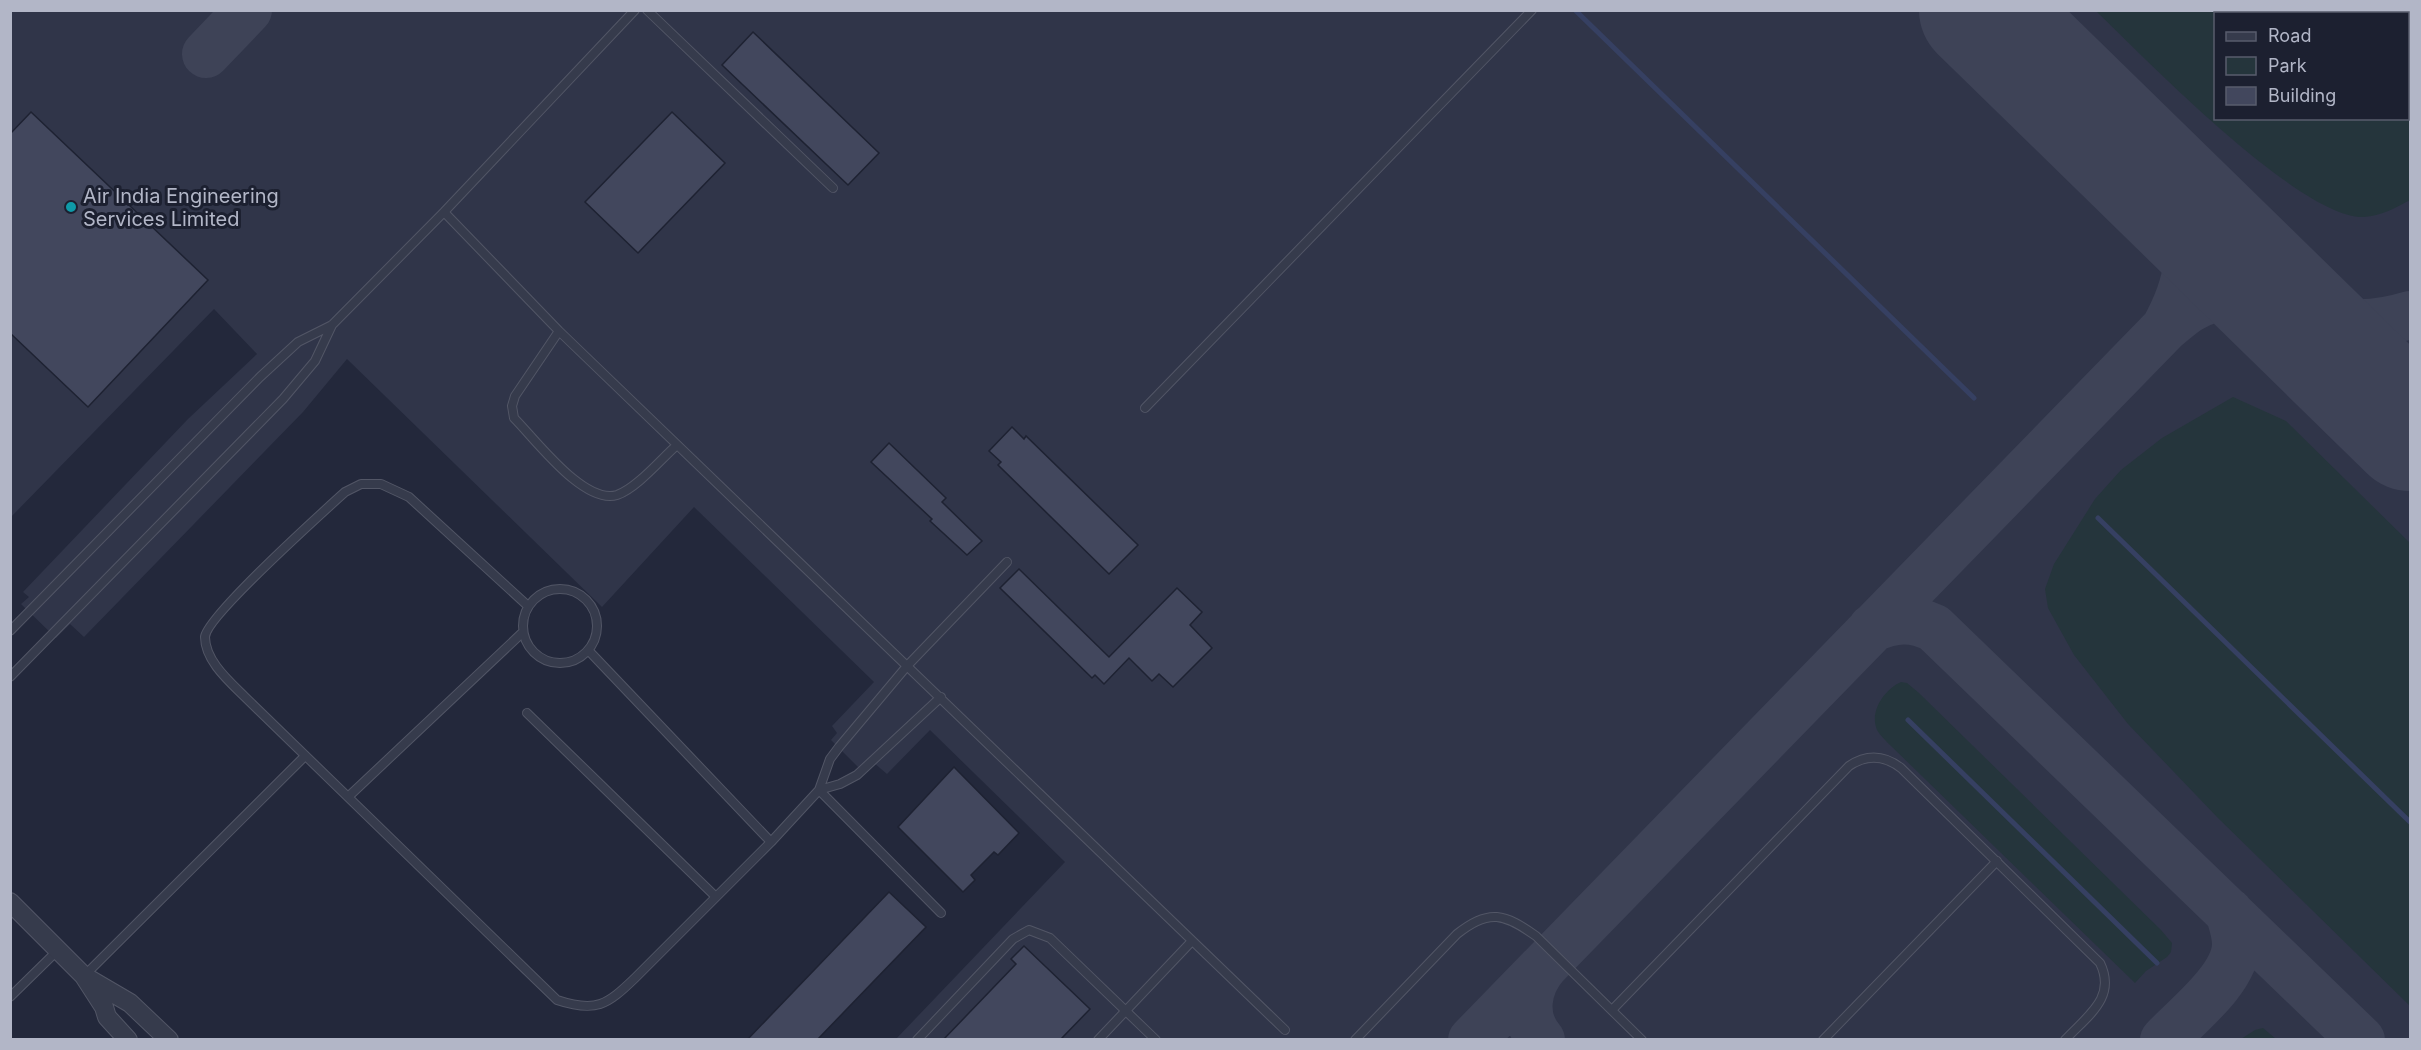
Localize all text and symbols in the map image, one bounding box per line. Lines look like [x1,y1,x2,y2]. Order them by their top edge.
legend [2214,12,2409,120]
text: Road [2268,25,2311,46]
text: Park [2268,55,2307,76]
text: Building [2268,85,2336,106]
place label: Air India Engineering Services Limited [83,184,279,231]
marker: Air India Engineering Services Limited [64,200,78,214]

